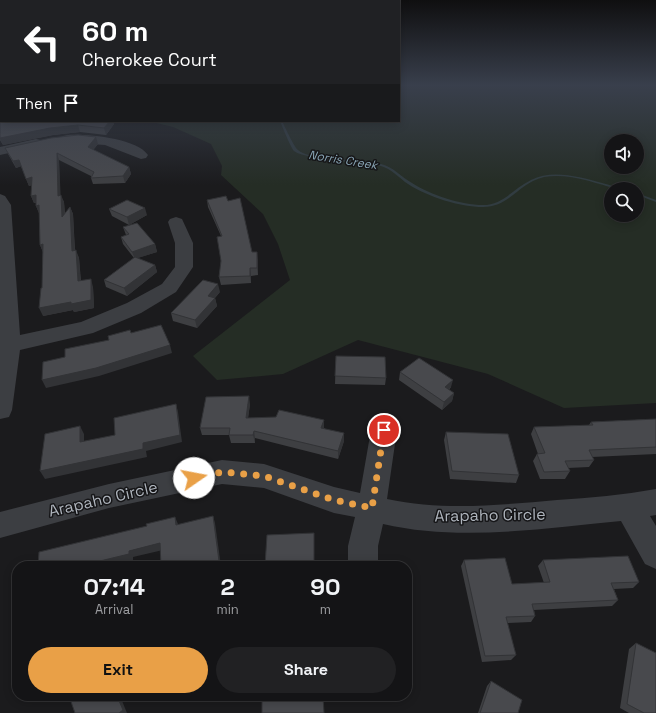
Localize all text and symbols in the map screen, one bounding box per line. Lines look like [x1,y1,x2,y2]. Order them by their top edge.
text: 60 m [82,13,148,49]
icon: left [16,16,68,68]
text: Cherokee Court [82,48,217,71]
icon: arrive [60,92,82,114]
text: Then [16,94,52,113]
map controls [604,134,644,222]
button: sound [604,134,644,174]
water label: Norris Creek [307,147,380,174]
button: search [604,182,644,222]
pin [367,413,401,447]
icon: arrive [373,419,395,441]
position arrow [173,457,215,499]
street label: Arapaho Circle [46,476,160,522]
street label: Arapaho Circle [434,504,546,526]
text: 07:14 [83,571,145,602]
text: 2 [220,571,235,602]
text: 90 [310,571,341,602]
text: Arrival [95,601,134,618]
text: min [216,601,239,618]
text: m [320,601,331,618]
button: Exit [28,647,208,693]
button: Share [216,647,396,693]

